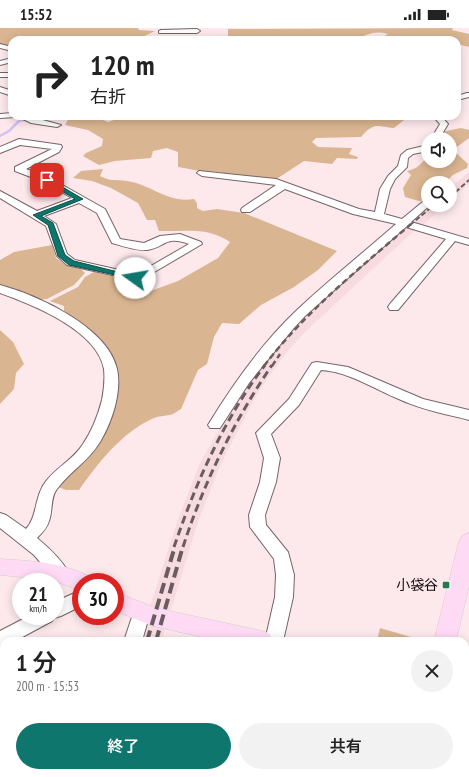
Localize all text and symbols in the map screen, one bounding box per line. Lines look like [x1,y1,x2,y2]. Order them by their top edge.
text: 15:52 [20,5,52,24]
text: 120 m [90,46,154,83]
icon: right [24,52,76,104]
text: 右折 [90,85,126,108]
map controls [421,132,457,212]
button: sound [421,132,457,168]
pin [30,163,64,197]
icon: arrive [36,169,58,191]
button: search [421,176,457,212]
position arrow [114,257,156,299]
speed limit sign: 30 [72,573,124,625]
place label: 小袋谷 [396,576,438,594]
marker: 小袋谷 [441,580,451,590]
text: 21 [28,581,48,607]
text: km/h [29,602,47,615]
text: 1 分 [16,647,56,678]
button: close [411,650,453,692]
text: 200 m · 15:53 [16,678,79,695]
button: 終了 [16,723,231,769]
button: 共有 [239,723,453,769]

